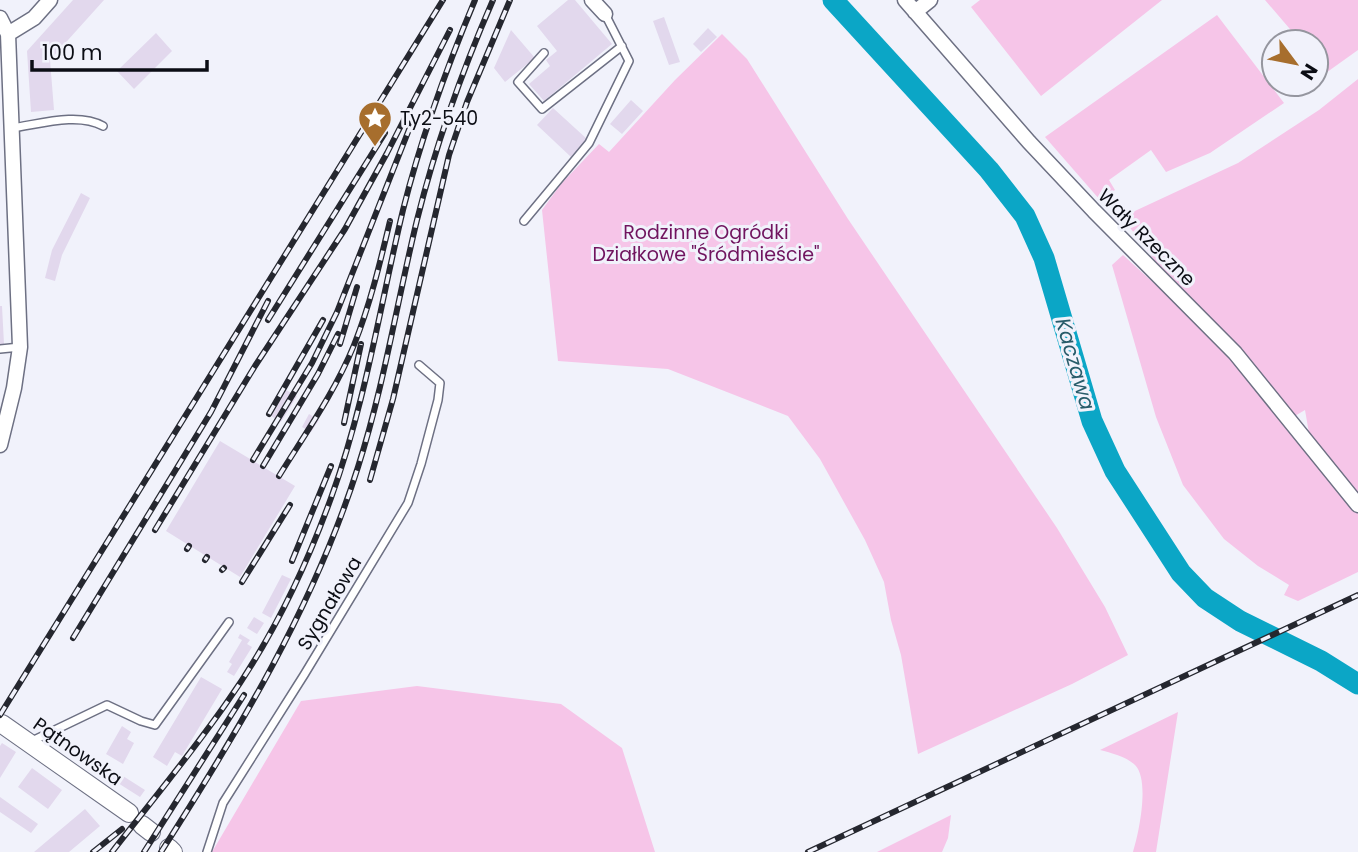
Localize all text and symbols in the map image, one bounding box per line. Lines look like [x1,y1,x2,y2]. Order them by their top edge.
scale bar [32,28,206,72]
north arrow [1260,28,1330,98]
text: 100 m [42,38,102,67]
text: N [1294,59,1324,85]
place icon: Ty2-540 [356,99,394,148]
place label: Ty2-540 [400,105,478,132]
street label: Wały Rzeczne [1092,183,1201,292]
park label: Rodzinne Ogródki Działkowe "Śródmieście" [592,219,820,268]
water label: Kaczawa [1048,314,1102,413]
street label: Sygnałowa [291,551,368,655]
street label: Pątnowska [28,711,128,792]

